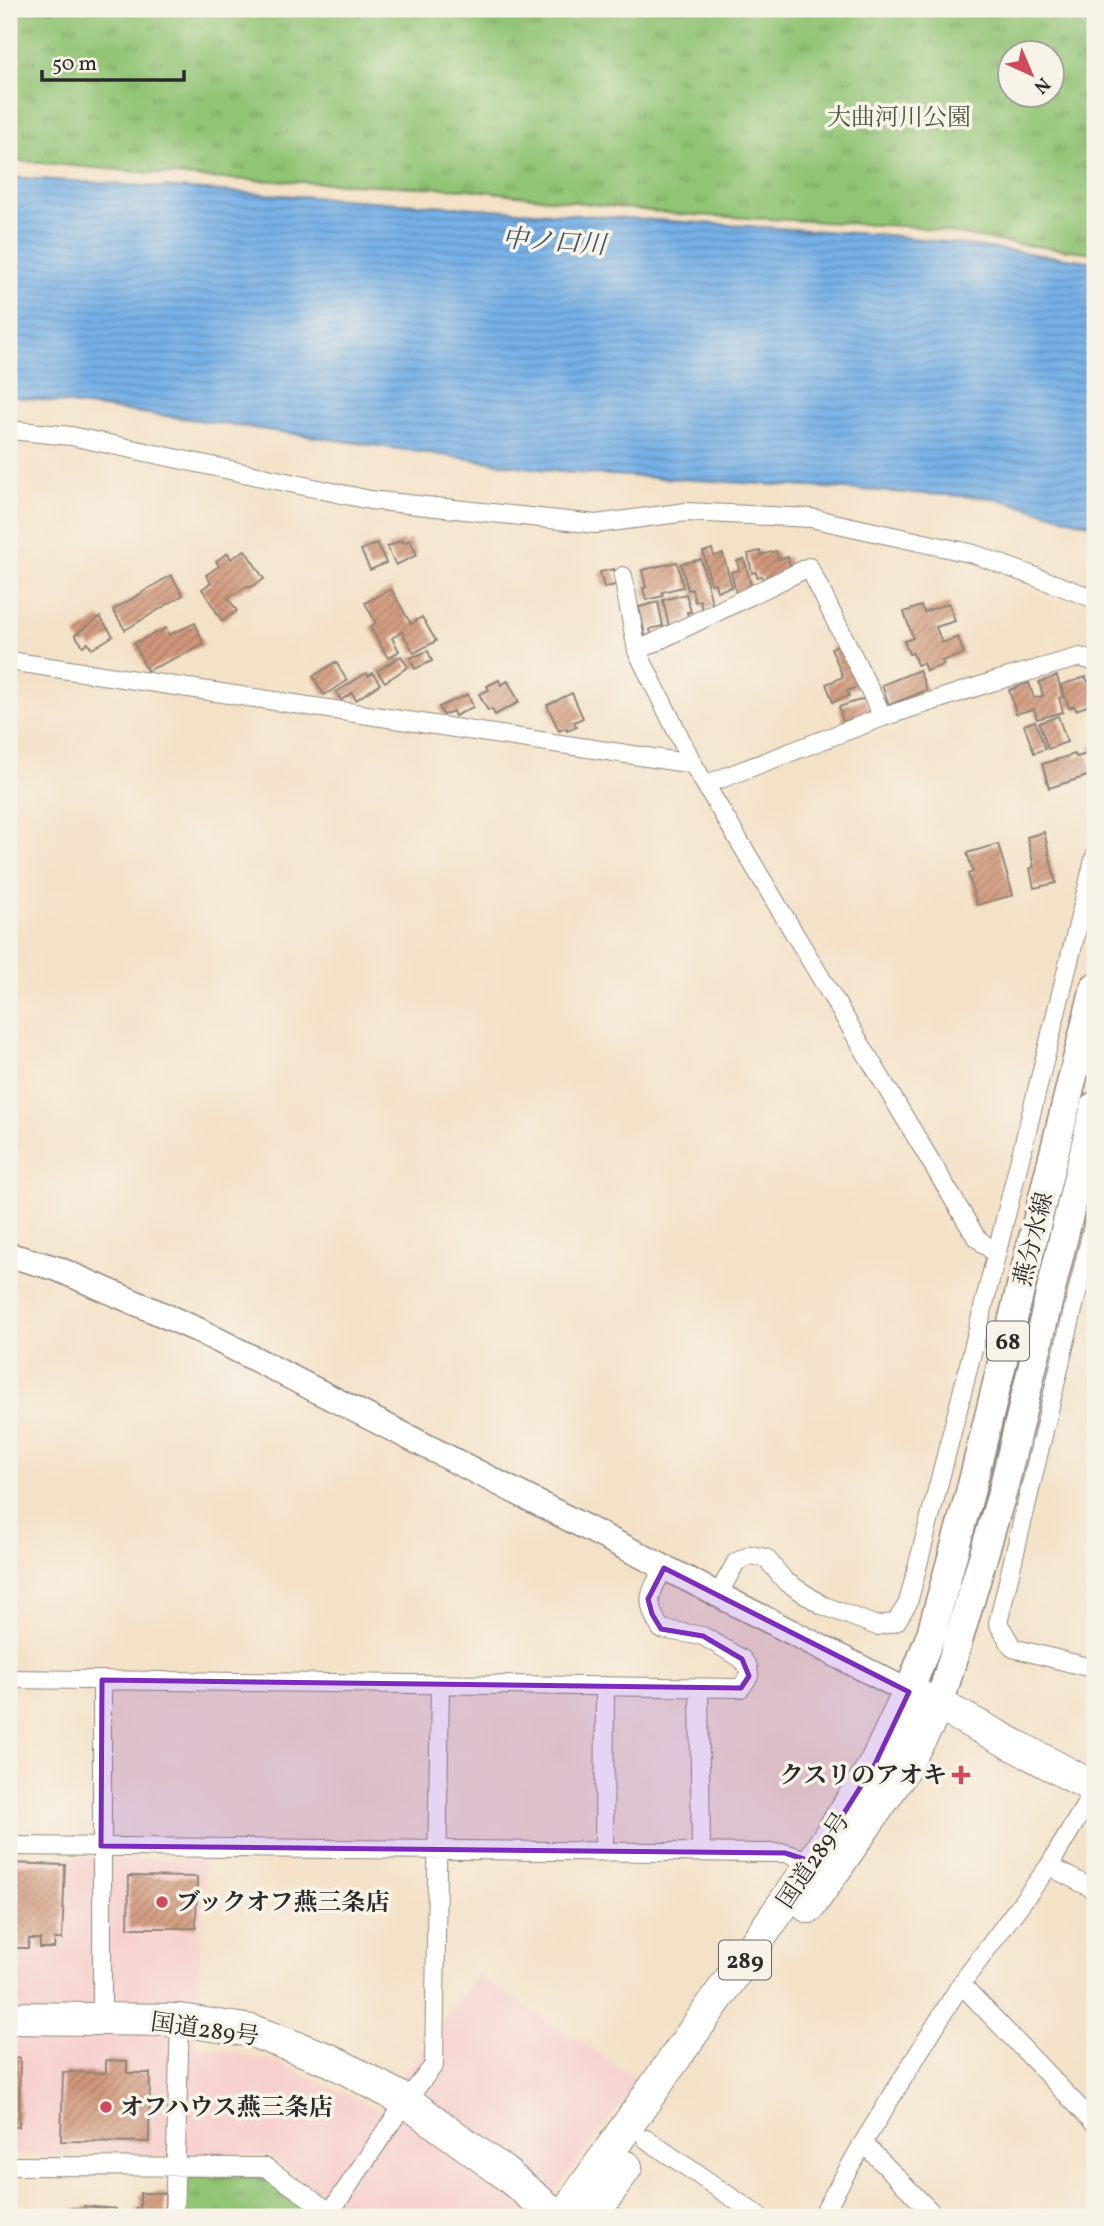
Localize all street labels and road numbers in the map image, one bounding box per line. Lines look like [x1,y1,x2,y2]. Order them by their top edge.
street label: 燕分水線 [1007,1189,1063,1290]
road number: 68 [987,1322,1029,1360]
street label: 国道289号 [770,1806,859,1916]
road number: 289 [719,1940,771,1980]
street label: 国道289号 [148,2007,261,2055]

